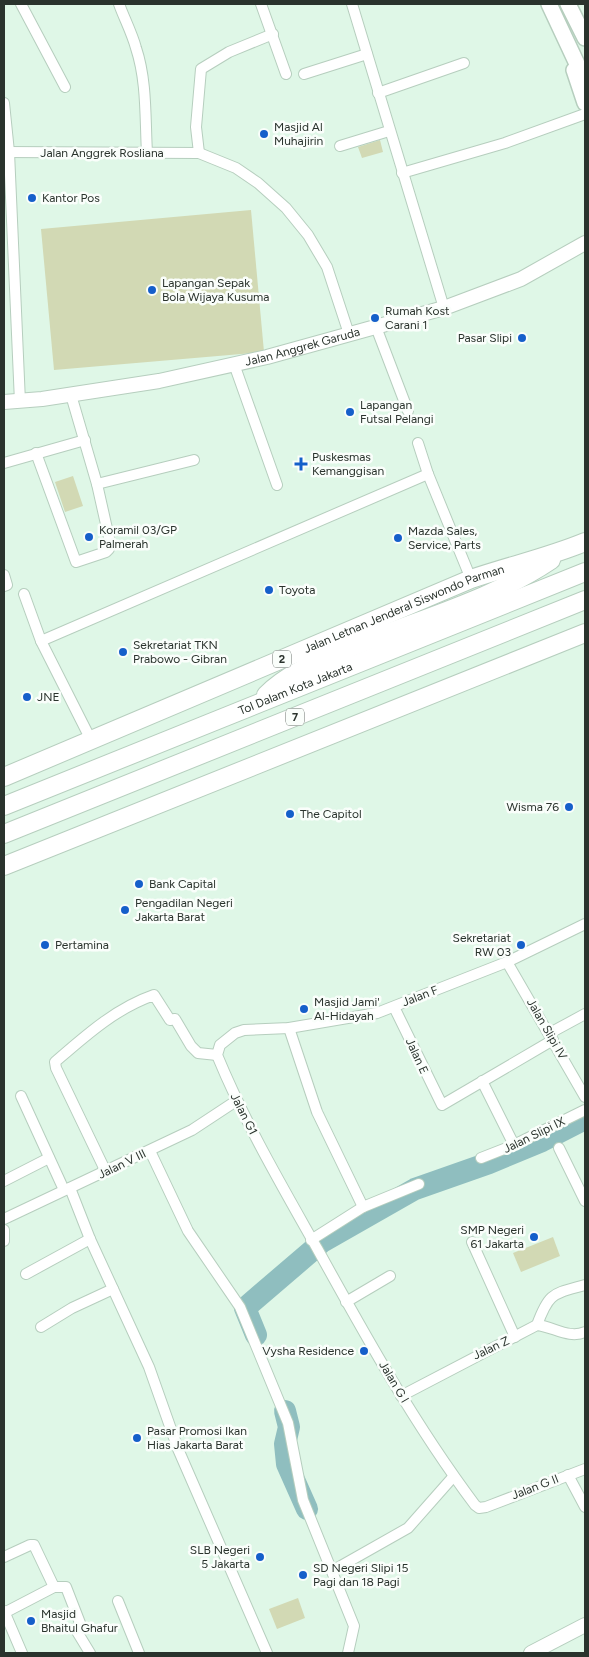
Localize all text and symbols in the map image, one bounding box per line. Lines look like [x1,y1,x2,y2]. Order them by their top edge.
place label: Masjid Al Muhajirin [274,120,324,148]
marker: Masjid Al Muhajirin [258,128,270,140]
street label: Jalan Anggrek Rosliana [40,146,164,160]
place label: Kantor Pos [42,191,100,205]
marker: Kantor Pos [26,192,38,204]
place label: Lapangan Sepak Bola Wijaya Kusuma [162,276,269,304]
marker: Lapangan Sepak Bola Wijaya Kusuma [146,284,158,296]
place label: Rumah Kost Carani 1 [385,304,450,332]
marker: Rumah Kost Carani 1 [369,312,381,324]
street label: Jalan Anggrek Garuda [244,325,361,369]
place label: Pasar Slipi [458,331,512,345]
marker: Pasar Slipi [516,332,528,344]
place label: Lapangan Futsal Pelangi [360,398,434,426]
marker: Lapangan Futsal Pelangi [344,406,356,418]
place label: Puskesmas Kemanggisan [312,450,384,478]
marker: Puskesmas Kemanggisan [294,457,308,471]
place label: Koramil 03/GP Palmerah [99,523,177,551]
place label: Mazda Sales, Service, Parts [408,524,481,552]
marker: Koramil 03/GP Palmerah [83,531,95,543]
marker: Mazda Sales, Service, Parts [392,532,404,544]
street label: Jalan Letnan Jenderal Siswondo Parman [302,562,506,656]
place label: Toyota [279,583,315,597]
marker: Toyota [263,584,275,596]
place label: Sekretariat TKN Prabowo - Gibran [133,638,227,666]
marker: Sekretariat TKN Prabowo - Gibran [117,646,129,658]
road number: 2 [273,651,291,668]
street label: Tol Dalam Kota Jakarta [236,660,354,718]
place label: JNE [37,690,60,704]
marker: JNE [21,691,33,703]
road number: 7 [286,709,304,726]
place label: Wisma 76 [507,800,559,814]
marker: Wisma 76 [563,801,575,813]
place label: The Capitol [300,807,362,821]
marker: The Capitol [284,808,296,820]
place label: Bank Capital [149,877,216,891]
marker: Bank Capital [133,878,145,890]
place label: Pengadilan Negeri Jakarta Barat [135,896,233,924]
marker: Pengadilan Negeri Jakarta Barat [119,904,131,916]
place label: Sekretariat RW 03 [453,931,511,959]
place label: Pertamina [55,938,109,952]
marker: Pertamina [39,939,51,951]
marker: Sekretariat RW 03 [515,939,527,951]
street label: Jalan F [400,983,440,1009]
place label: Masjid Jami' Al-Hidayah [314,995,380,1023]
street label: Jalan Slipi IV [524,996,570,1063]
marker: Masjid Jami' Al-Hidayah [298,1003,310,1015]
street label: Jalan E [403,1036,431,1076]
street label: Jalan G1 [228,1091,260,1137]
street label: Jalan Slipi IX [501,1114,568,1156]
street label: Jalan V III [96,1146,148,1182]
place label: SMP Negeri 61 Jakarta [460,1223,524,1251]
marker: SMP Negeri 61 Jakarta [528,1231,540,1243]
street label: Jalan Z [471,1333,512,1362]
place label: Vysha Residence [262,1344,354,1358]
marker: Vysha Residence [358,1345,370,1357]
street label: Jalan G I [376,1359,412,1405]
place label: Pasar Promosi Ikan Hias Jakarta Barat [147,1424,247,1452]
marker: Pasar Promosi Ikan Hias Jakarta Barat [131,1432,143,1444]
street label: Jalan G II [509,1472,561,1502]
place label: SLB Negeri 5 Jakarta [190,1543,250,1571]
marker: SLB Negeri 5 Jakarta [254,1551,266,1563]
place label: SD Negeri Slipi 15 Pagi dan 18 Pagi [313,1561,408,1589]
marker: SD Negeri Slipi 15 Pagi dan 18 Pagi [297,1569,309,1581]
place label: Masjid Bhaitul Ghafur [41,1607,118,1635]
marker: Masjid Bhaitul Ghafur [25,1615,37,1627]

